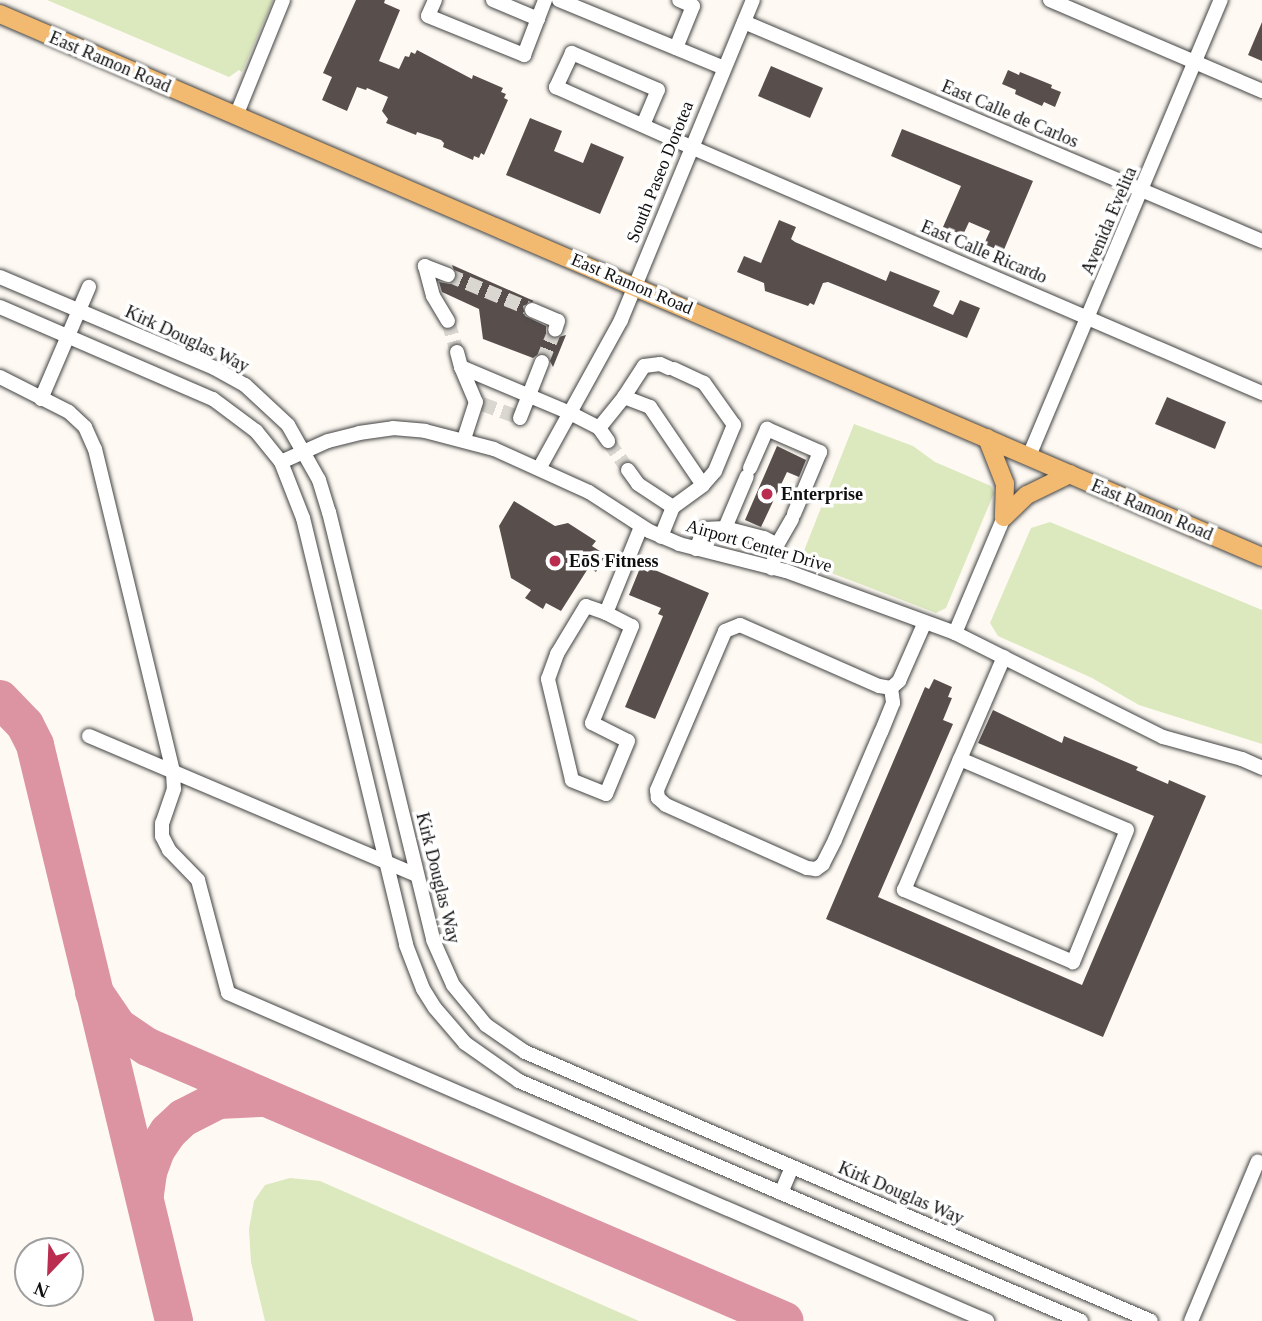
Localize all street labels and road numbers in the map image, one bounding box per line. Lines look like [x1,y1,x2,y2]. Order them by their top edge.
street label: East Ramon Road [46,27,174,97]
street label: East Calle de Carlos [938,75,1082,153]
street label: South Paseo Dorotea [622,98,698,246]
street label: Avenida Evelita [1077,164,1141,278]
street label: East Calle Ricardo [918,216,1050,288]
street label: East Ramon Road [568,249,696,319]
street label: Kirk Douglas Way [121,301,253,377]
street label: East Ramon Road [1088,475,1216,545]
street label: Airport Center Drive [683,515,835,577]
street label: Kirk Douglas Way [411,810,465,946]
street label: Kirk Douglas Way [835,1157,967,1229]

